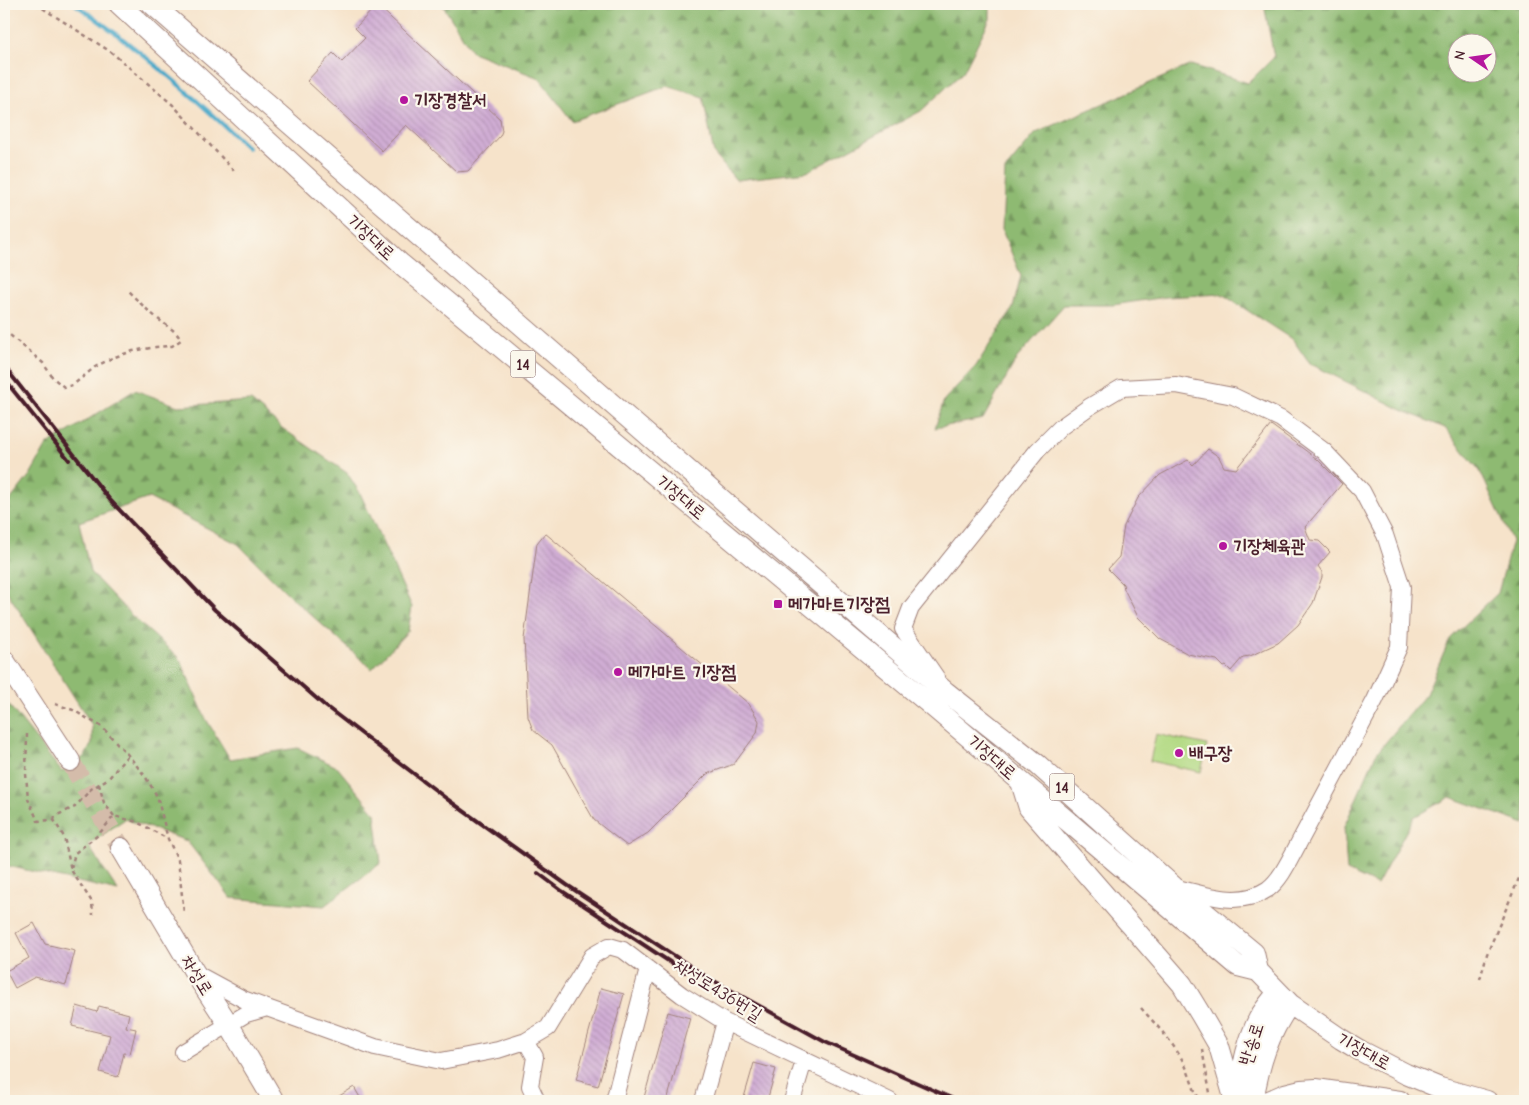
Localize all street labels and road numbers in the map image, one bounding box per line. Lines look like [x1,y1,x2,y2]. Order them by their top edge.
street label: 기장대로 [342,210,399,265]
road number: 14 [510,350,536,378]
street label: 기장대로 [652,471,710,524]
street label: 기장대로 [963,730,1020,784]
road number: 14 [1050,774,1074,800]
street label: 차성로 [176,951,217,999]
street label: 차성로436번길 [670,955,766,1026]
street label: 반송로 [1235,1020,1268,1068]
street label: 기장대로 [1333,1028,1394,1075]

